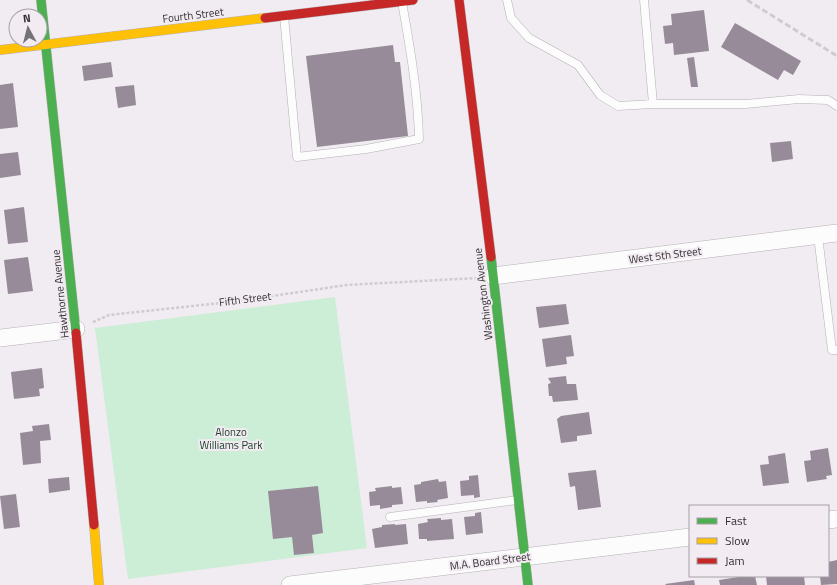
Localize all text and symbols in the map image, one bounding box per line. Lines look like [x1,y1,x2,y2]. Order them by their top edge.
street label: Fourth Street [161,3,225,27]
north arrow [8,8,48,48]
text: N [22,10,32,26]
street label: West 5th Street [628,243,702,267]
street label: Washington Avenue [469,247,497,341]
street label: Hawthorne Avenue [47,248,73,339]
street label: Fifth Street [218,288,272,310]
park label: Alonzo Williams Park [200,424,263,453]
legend [689,505,829,577]
text: Fast [725,511,748,530]
text: Slow [725,531,750,550]
street label: M.A. Board Street [449,548,531,574]
text: Jam [725,551,745,570]

